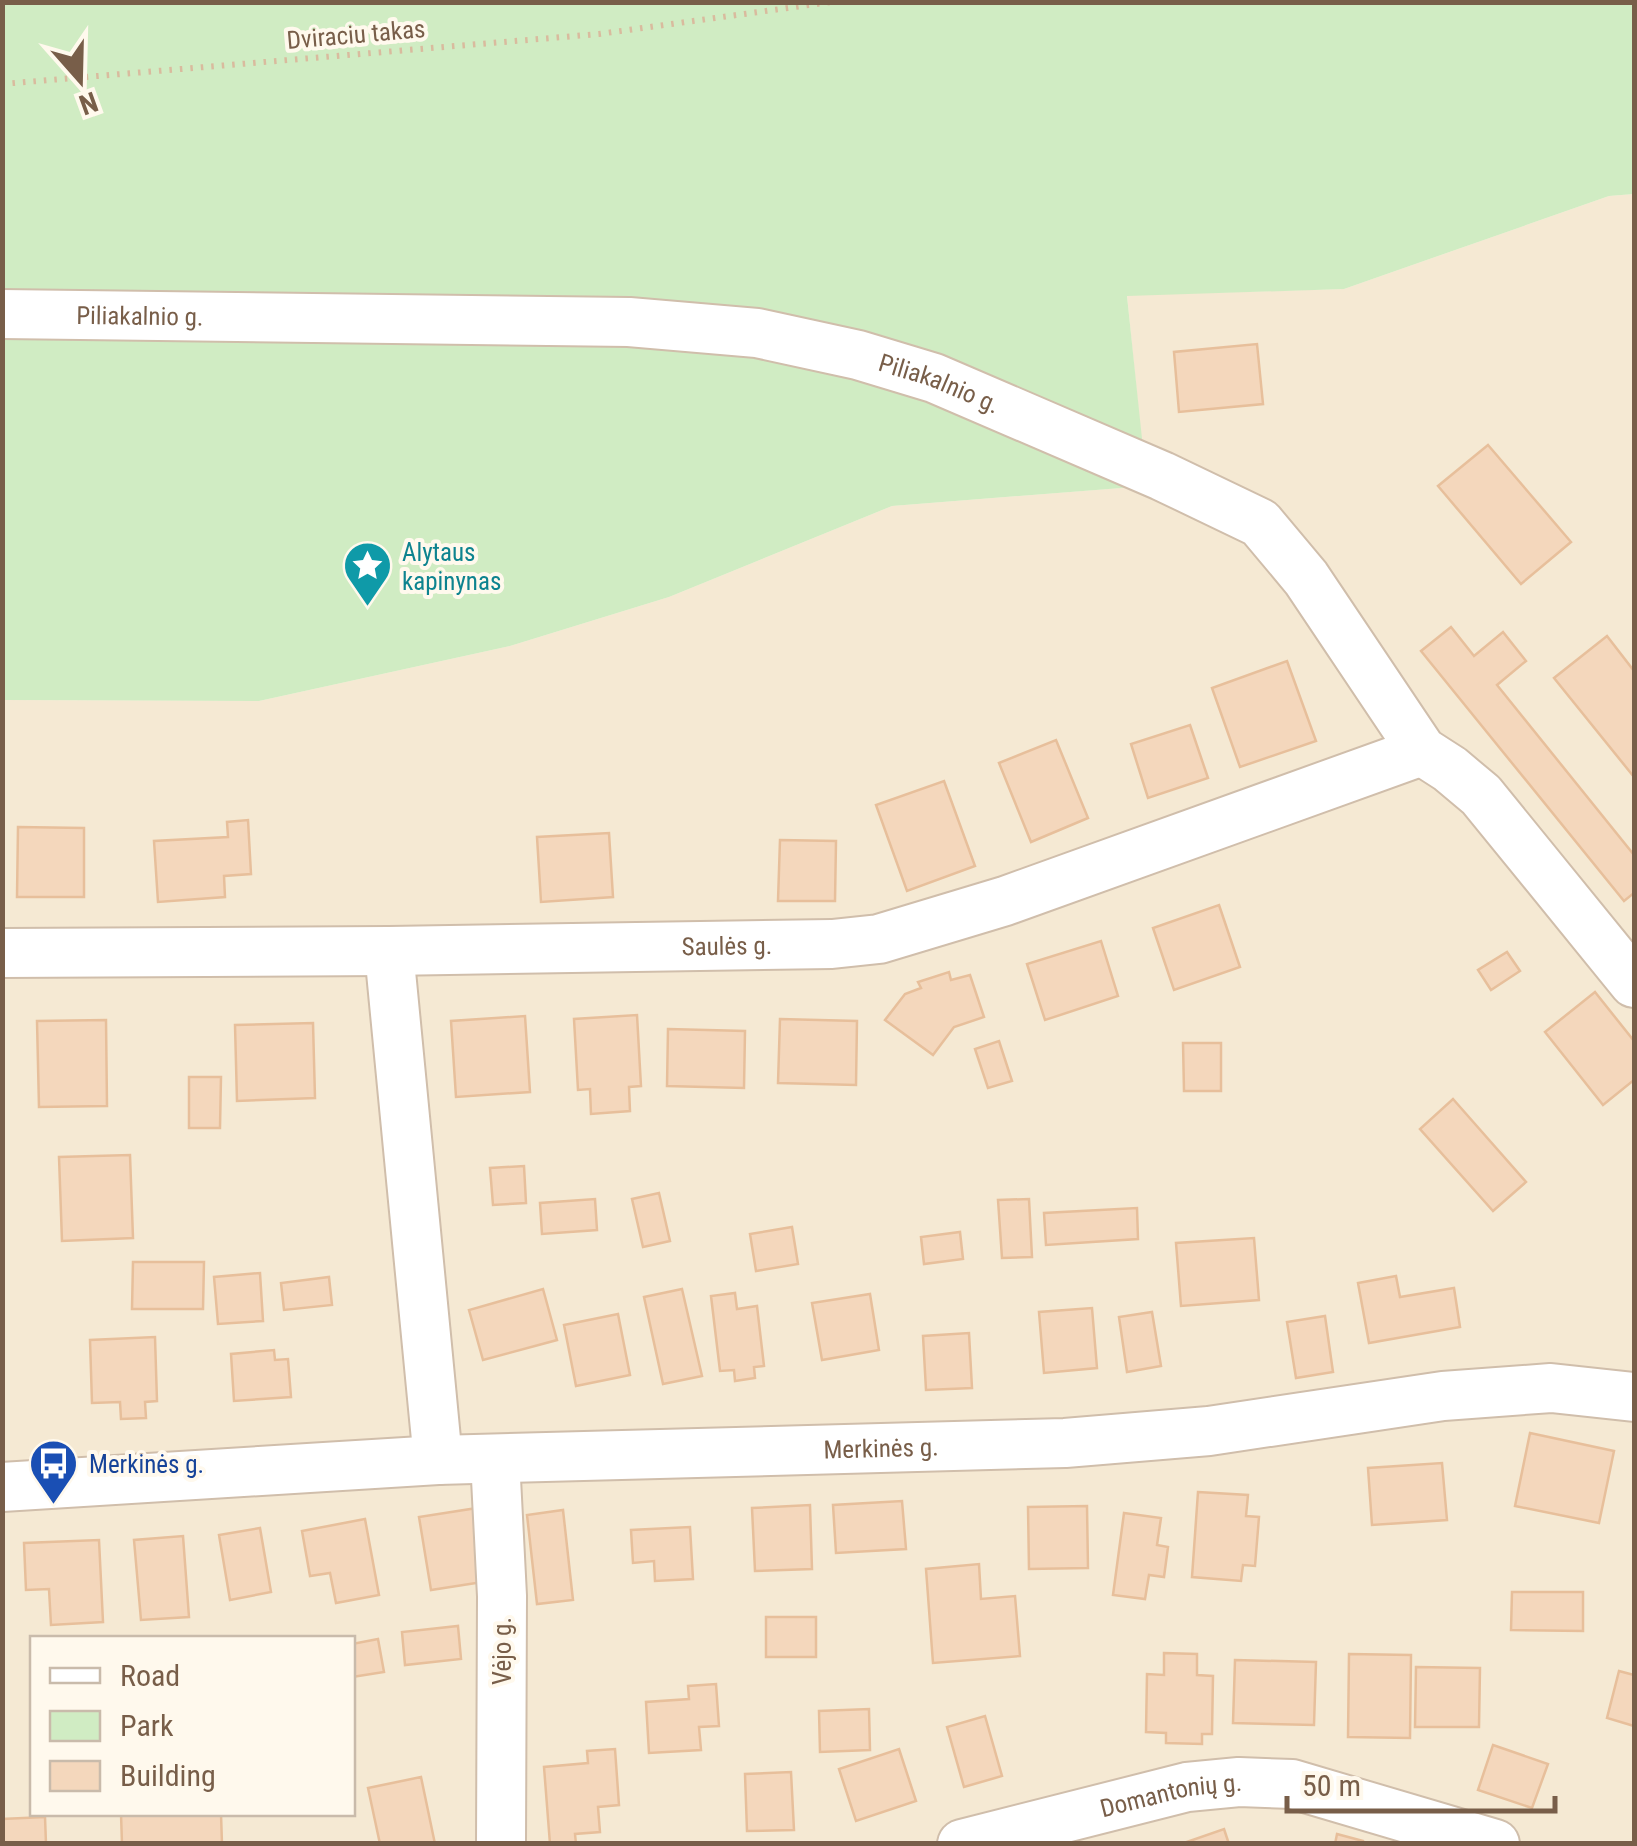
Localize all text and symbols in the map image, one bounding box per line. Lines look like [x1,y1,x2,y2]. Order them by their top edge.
street label: Dviraciu takas [286,14,427,55]
north arrow [30,30,130,130]
text: N [75,85,102,121]
street label: Piliakalnio g. [76,301,204,332]
street label: Piliakalnio g. [875,348,1004,420]
place label: Alytaus kapinynas [402,538,501,596]
place icon: Alytaus kapinynas [341,540,393,608]
street label: Saulės g. [681,931,772,961]
street label: Merkinės g. [823,1432,939,1465]
bus stop icon: Merkinės g. [28,1438,80,1506]
place label: Merkinės g. [89,1450,204,1479]
street label: Vėjo g. [488,1617,517,1685]
legend [30,1636,355,1816]
text: Road [120,1658,180,1693]
text: Park [120,1708,174,1743]
scale bar [1287,1751,1554,1813]
text: Building [120,1758,216,1793]
street label: Domantonių g. [1097,1768,1243,1823]
text: 50 m [1302,1768,1361,1803]

